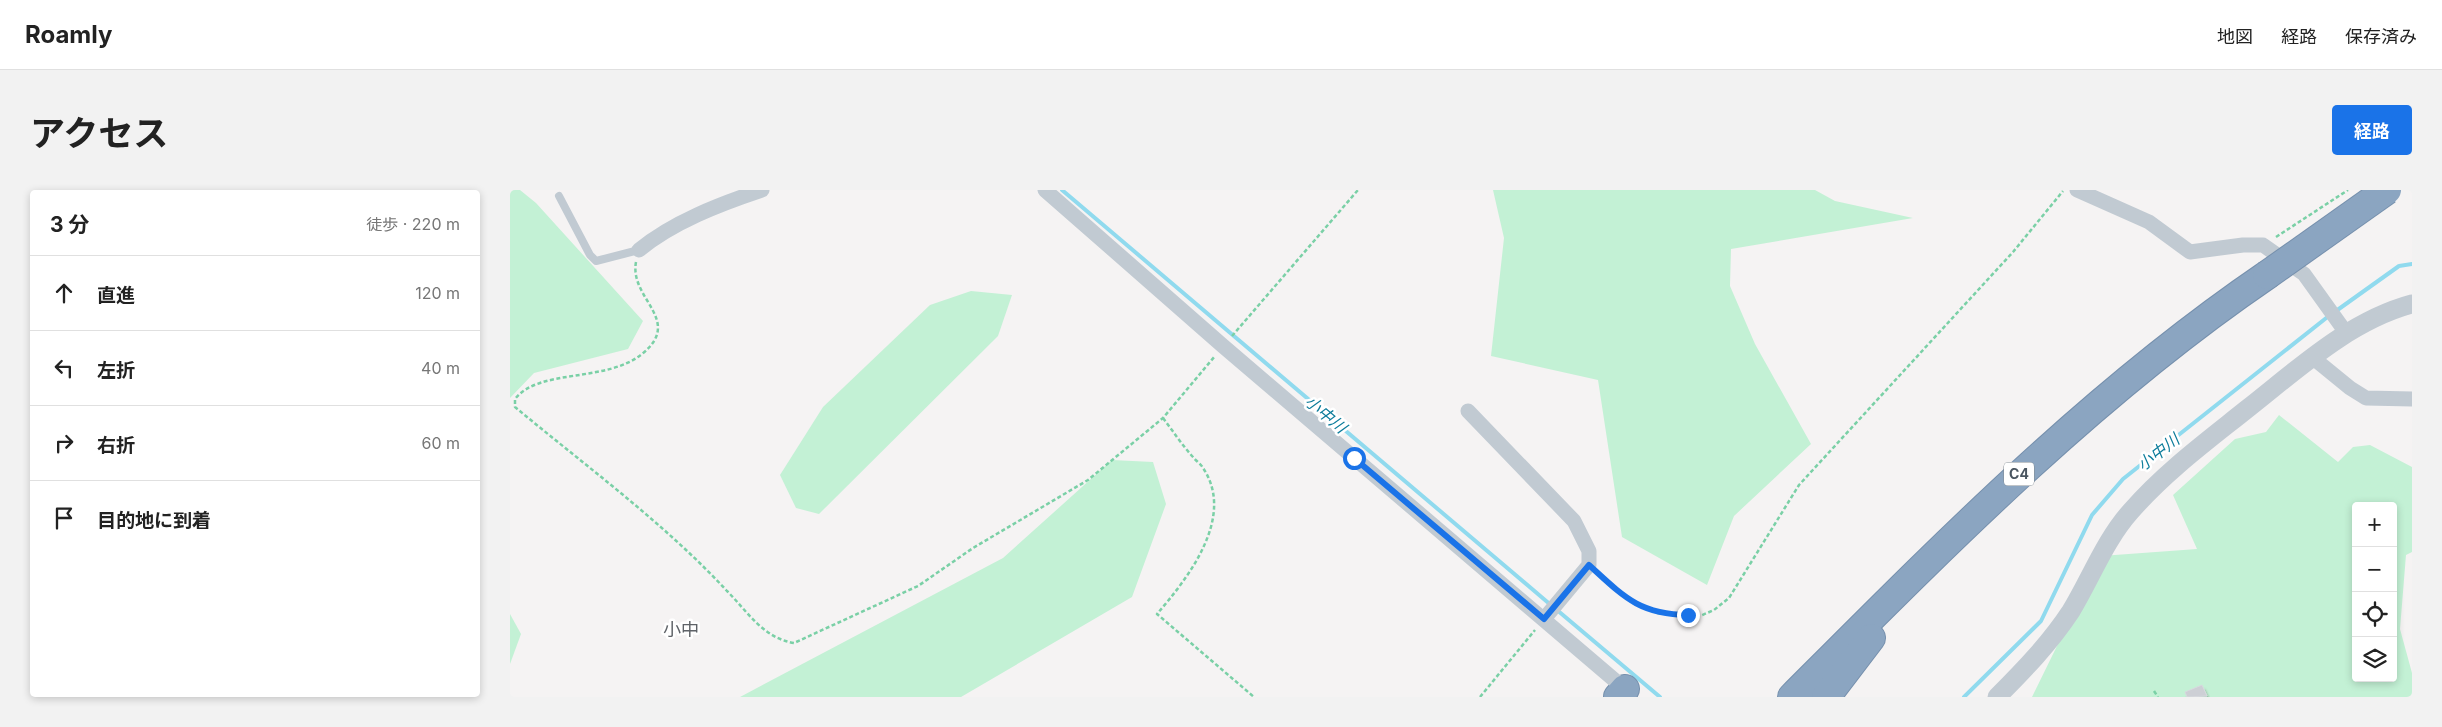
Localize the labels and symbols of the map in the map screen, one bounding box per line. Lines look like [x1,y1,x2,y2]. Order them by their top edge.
water label: 小中川 [1301,391,1352,438]
water label: 小中川 [2133,428,2185,475]
route start [1343,447,1366,470]
road number: C4 [2004,462,2034,486]
route end [1677,604,1700,627]
district label: 小中 [663,619,699,640]

